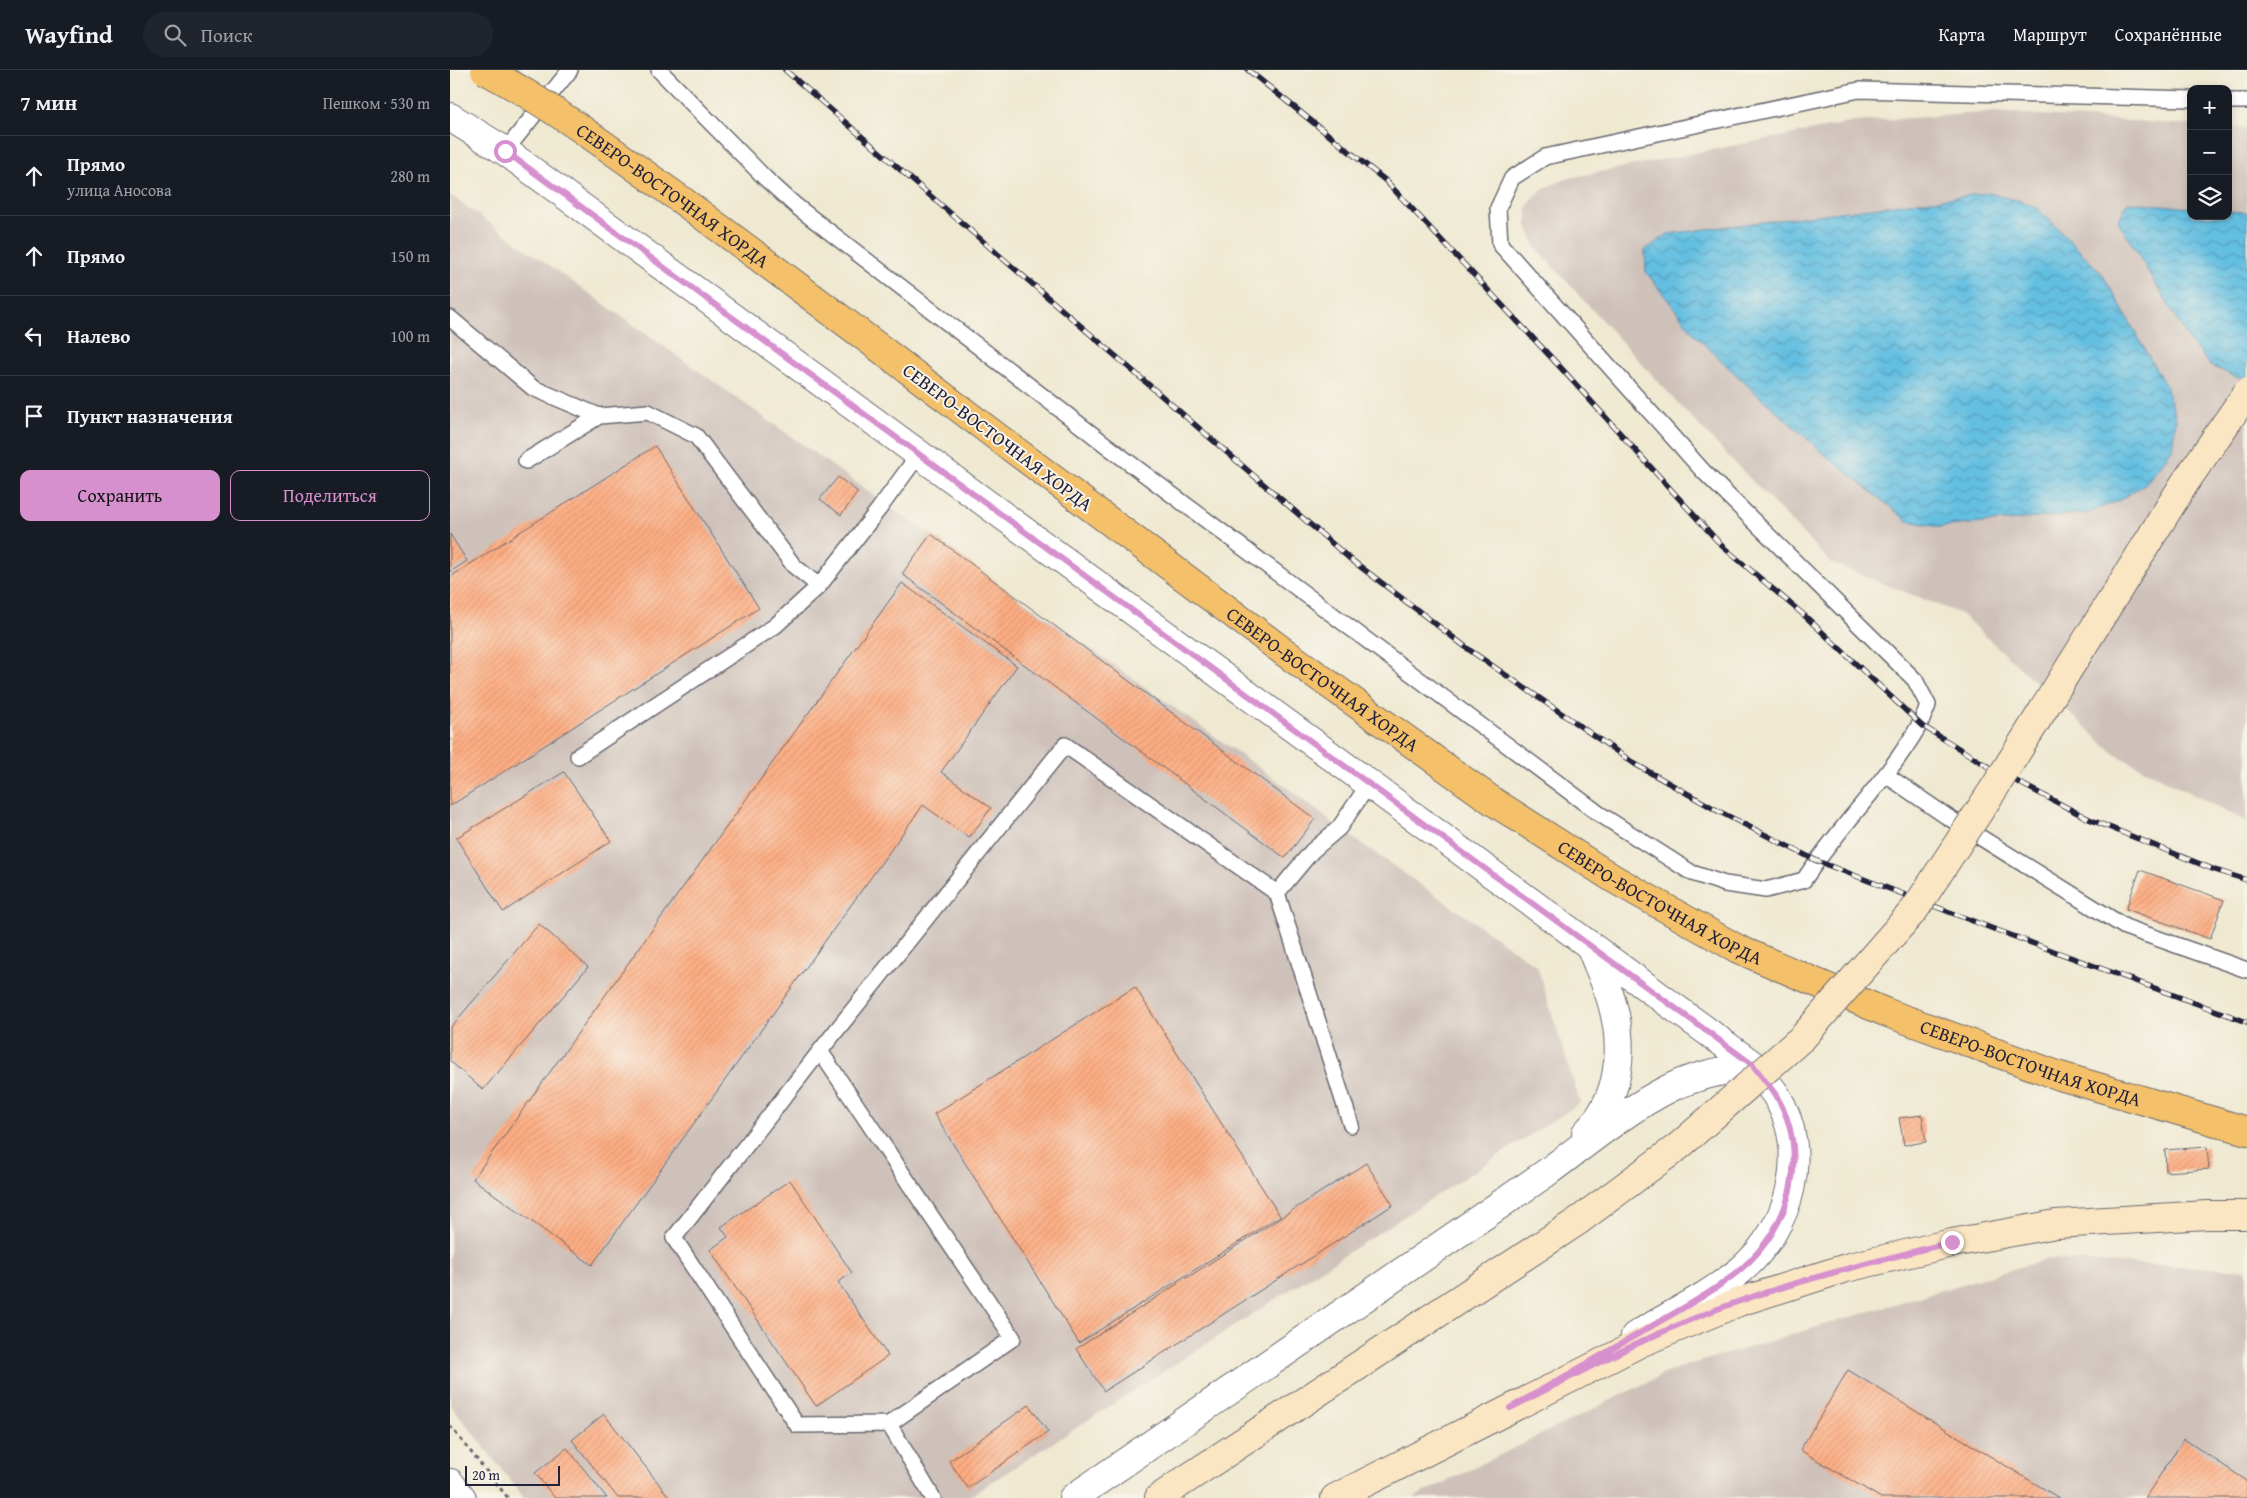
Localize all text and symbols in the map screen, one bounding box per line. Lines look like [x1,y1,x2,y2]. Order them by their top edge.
search box [143,12,493,57]
text: Wayfind [25,17,113,52]
icon: search [161,21,189,49]
text: Поиск [201,21,252,49]
text: Карта [1939,21,1985,48]
text: Маршрут [2013,21,2087,48]
text: Сохранённые [2115,21,2222,48]
map controls [2187,85,2232,220]
button: + [2187,85,2232,130]
text: 7 мин [20,87,77,118]
text: Пешком · 530 m [323,91,430,115]
street label: СЕВЕРО-ВОСТОЧНАЯ ХОРДА [571,116,776,275]
button: − [2187,130,2232,175]
route start [494,140,517,163]
text: Прямо [67,150,125,178]
icon: ahead [20,162,48,190]
text: 280 m [390,164,430,188]
button: layers [2187,175,2232,220]
text: улица Аносова [67,178,172,202]
icon: ahead [20,242,48,270]
text: Прямо [67,242,125,270]
text: 150 m [390,244,430,268]
icon: left [20,322,48,350]
text: Налево [67,322,130,350]
text: 100 m [390,324,430,348]
street label: СЕВЕРО-ВОСТОЧНАЯ ХОРДА [897,356,1099,518]
icon: arrive [20,402,48,430]
text: Пункт назначения [67,402,233,430]
button: Сохранить [20,470,220,521]
button: Поделиться [230,470,430,521]
street label: СЕВЕРО-ВОСТОЧНАЯ ХОРДА [1221,600,1425,759]
street label: СЕВЕРО-ВОСТОЧНАЯ ХОРДА [1552,833,1767,972]
street label: СЕВЕРО-ВОСТОЧНАЯ ХОРДА [1916,1012,2145,1113]
route end [1941,1231,1964,1254]
scale bar [465,1463,560,1486]
text: 20 m [472,1465,500,1485]

